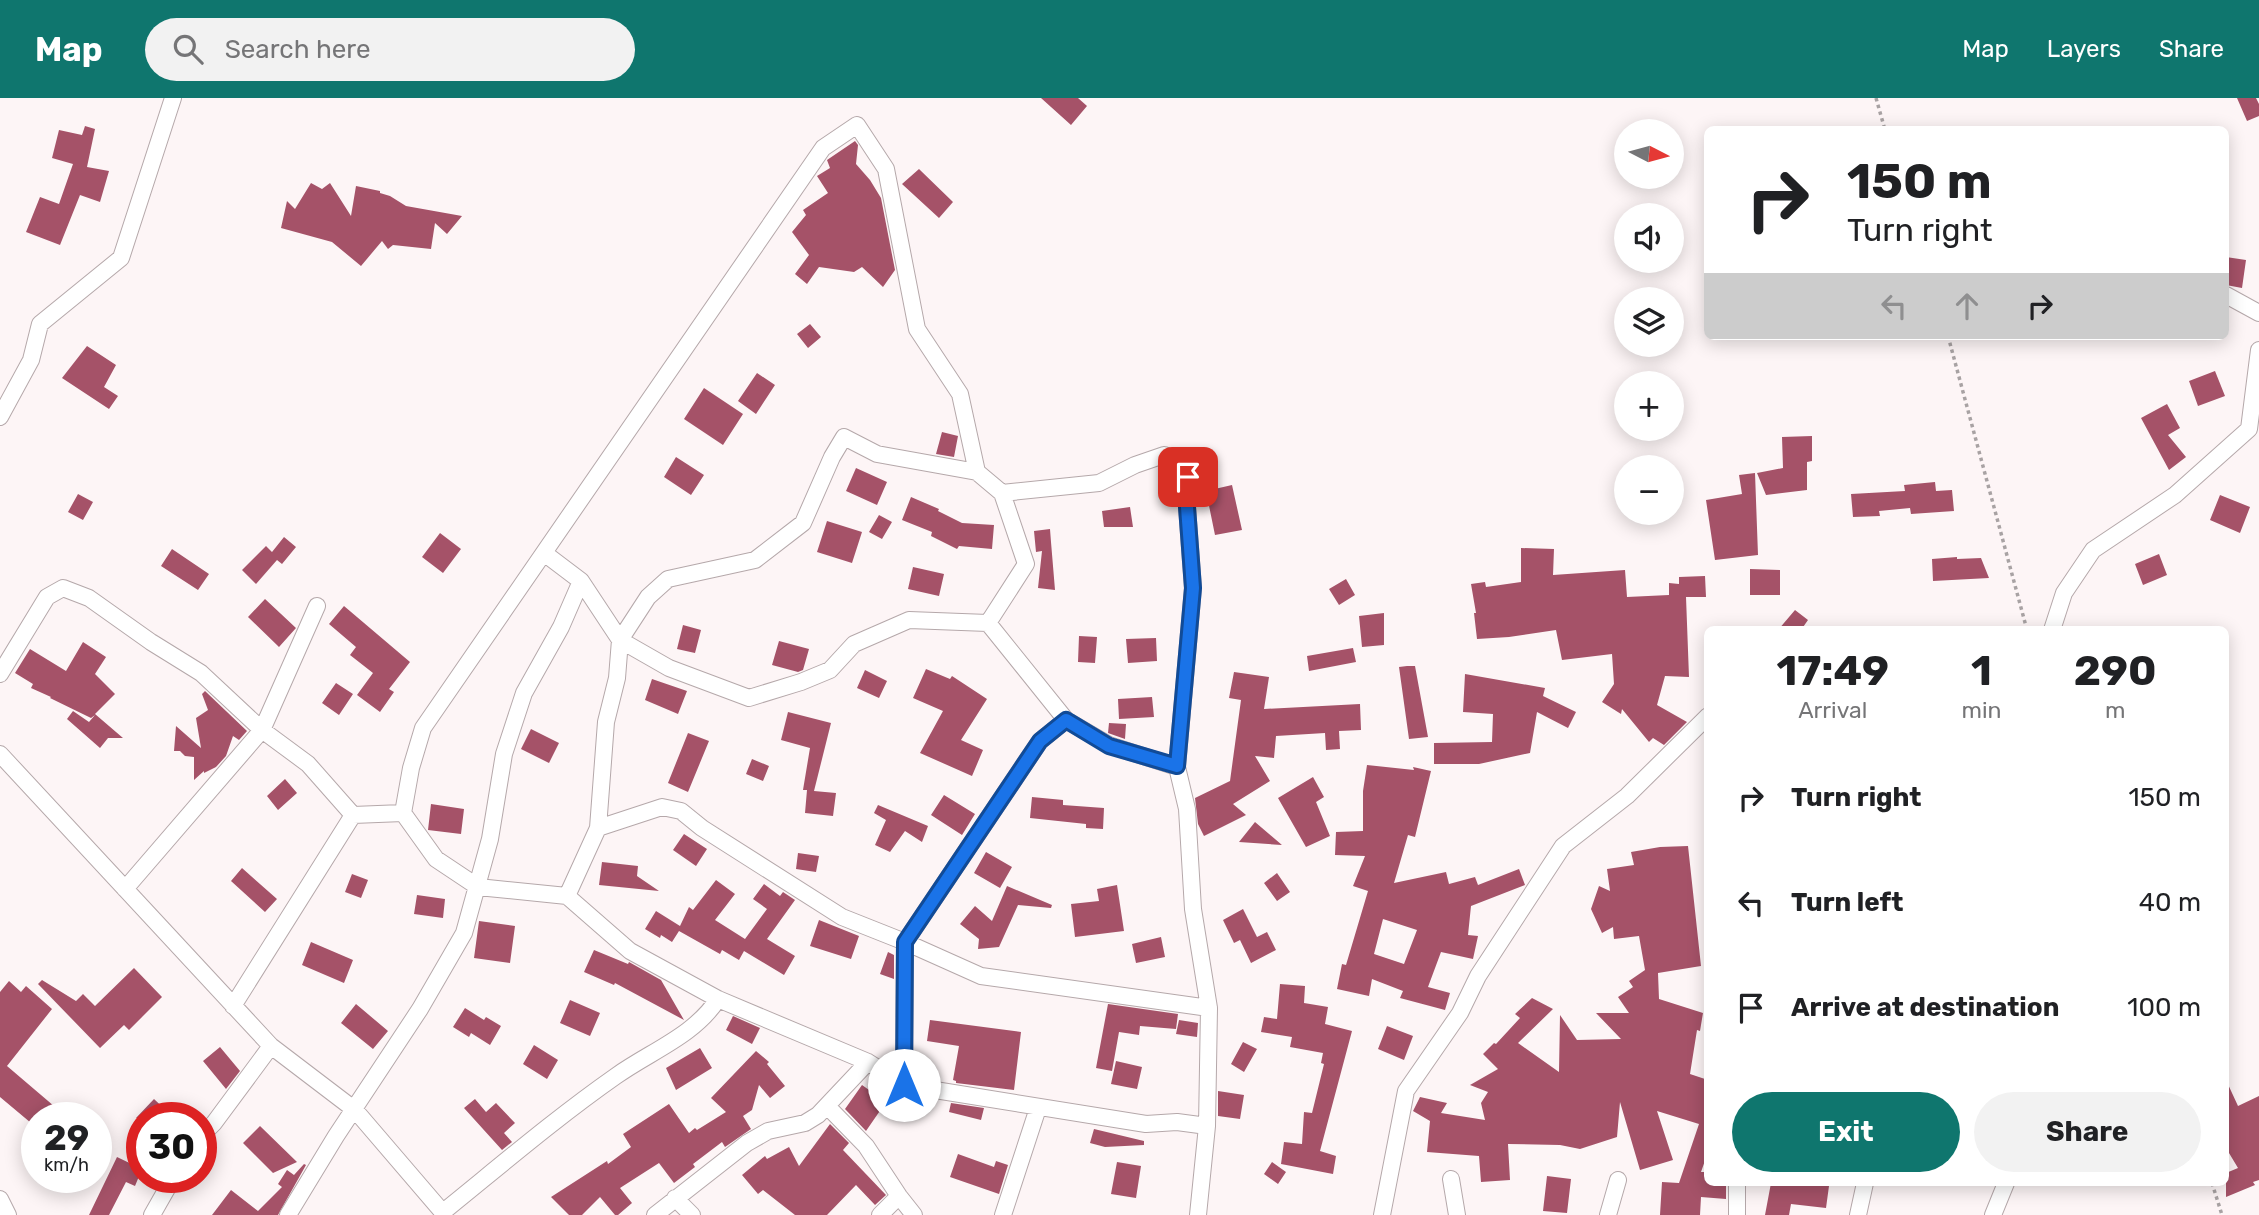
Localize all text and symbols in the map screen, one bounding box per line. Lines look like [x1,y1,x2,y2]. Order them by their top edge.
search box [145,18,635,81]
text: Map [35,30,103,69]
icon: search [169,30,207,68]
text: Search here [225,34,370,65]
text: Map [1962,35,2009,63]
text: Layers [2047,35,2121,63]
text: Share [2159,35,2224,63]
north arrow [1614,119,1684,189]
map controls [1614,119,1684,525]
text: 150 m [1847,152,1992,210]
icon: right [1732,154,1823,245]
button: sound [1614,203,1684,273]
text: Turn right [1847,211,1992,249]
button: layers [1614,287,1684,357]
icon: left [1875,287,1913,325]
icon: ahead [1948,287,1986,325]
icon: right [2021,287,2059,325]
button: + [1614,371,1684,441]
pin [1158,447,1218,507]
button: − [1614,455,1684,525]
icon: arrive [1169,458,1207,496]
text: 17:49 [1776,646,1889,696]
text: 1 [1971,646,1992,696]
text: 290 [2074,646,2157,696]
text: Arrival [1798,696,1867,724]
text: min [1961,696,2001,724]
text: m [2105,696,2125,724]
icon: right [1732,779,1770,817]
text: Turn right [1791,782,1921,813]
text: 150 m [2128,782,2201,813]
icon: left [1732,884,1770,922]
text: Turn left [1791,887,1903,918]
text: 40 m [2139,887,2201,918]
icon: arrive [1732,989,1770,1027]
text: Arrive at destination [1791,992,2059,1023]
text: 100 m [2127,992,2201,1023]
position arrow [867,1048,941,1122]
button: Exit [1732,1092,1960,1172]
button: Share [1974,1092,2201,1172]
speed limit sign: 30 [126,1102,217,1193]
text: 29 [44,1117,89,1159]
text: km/h [44,1154,89,1176]

